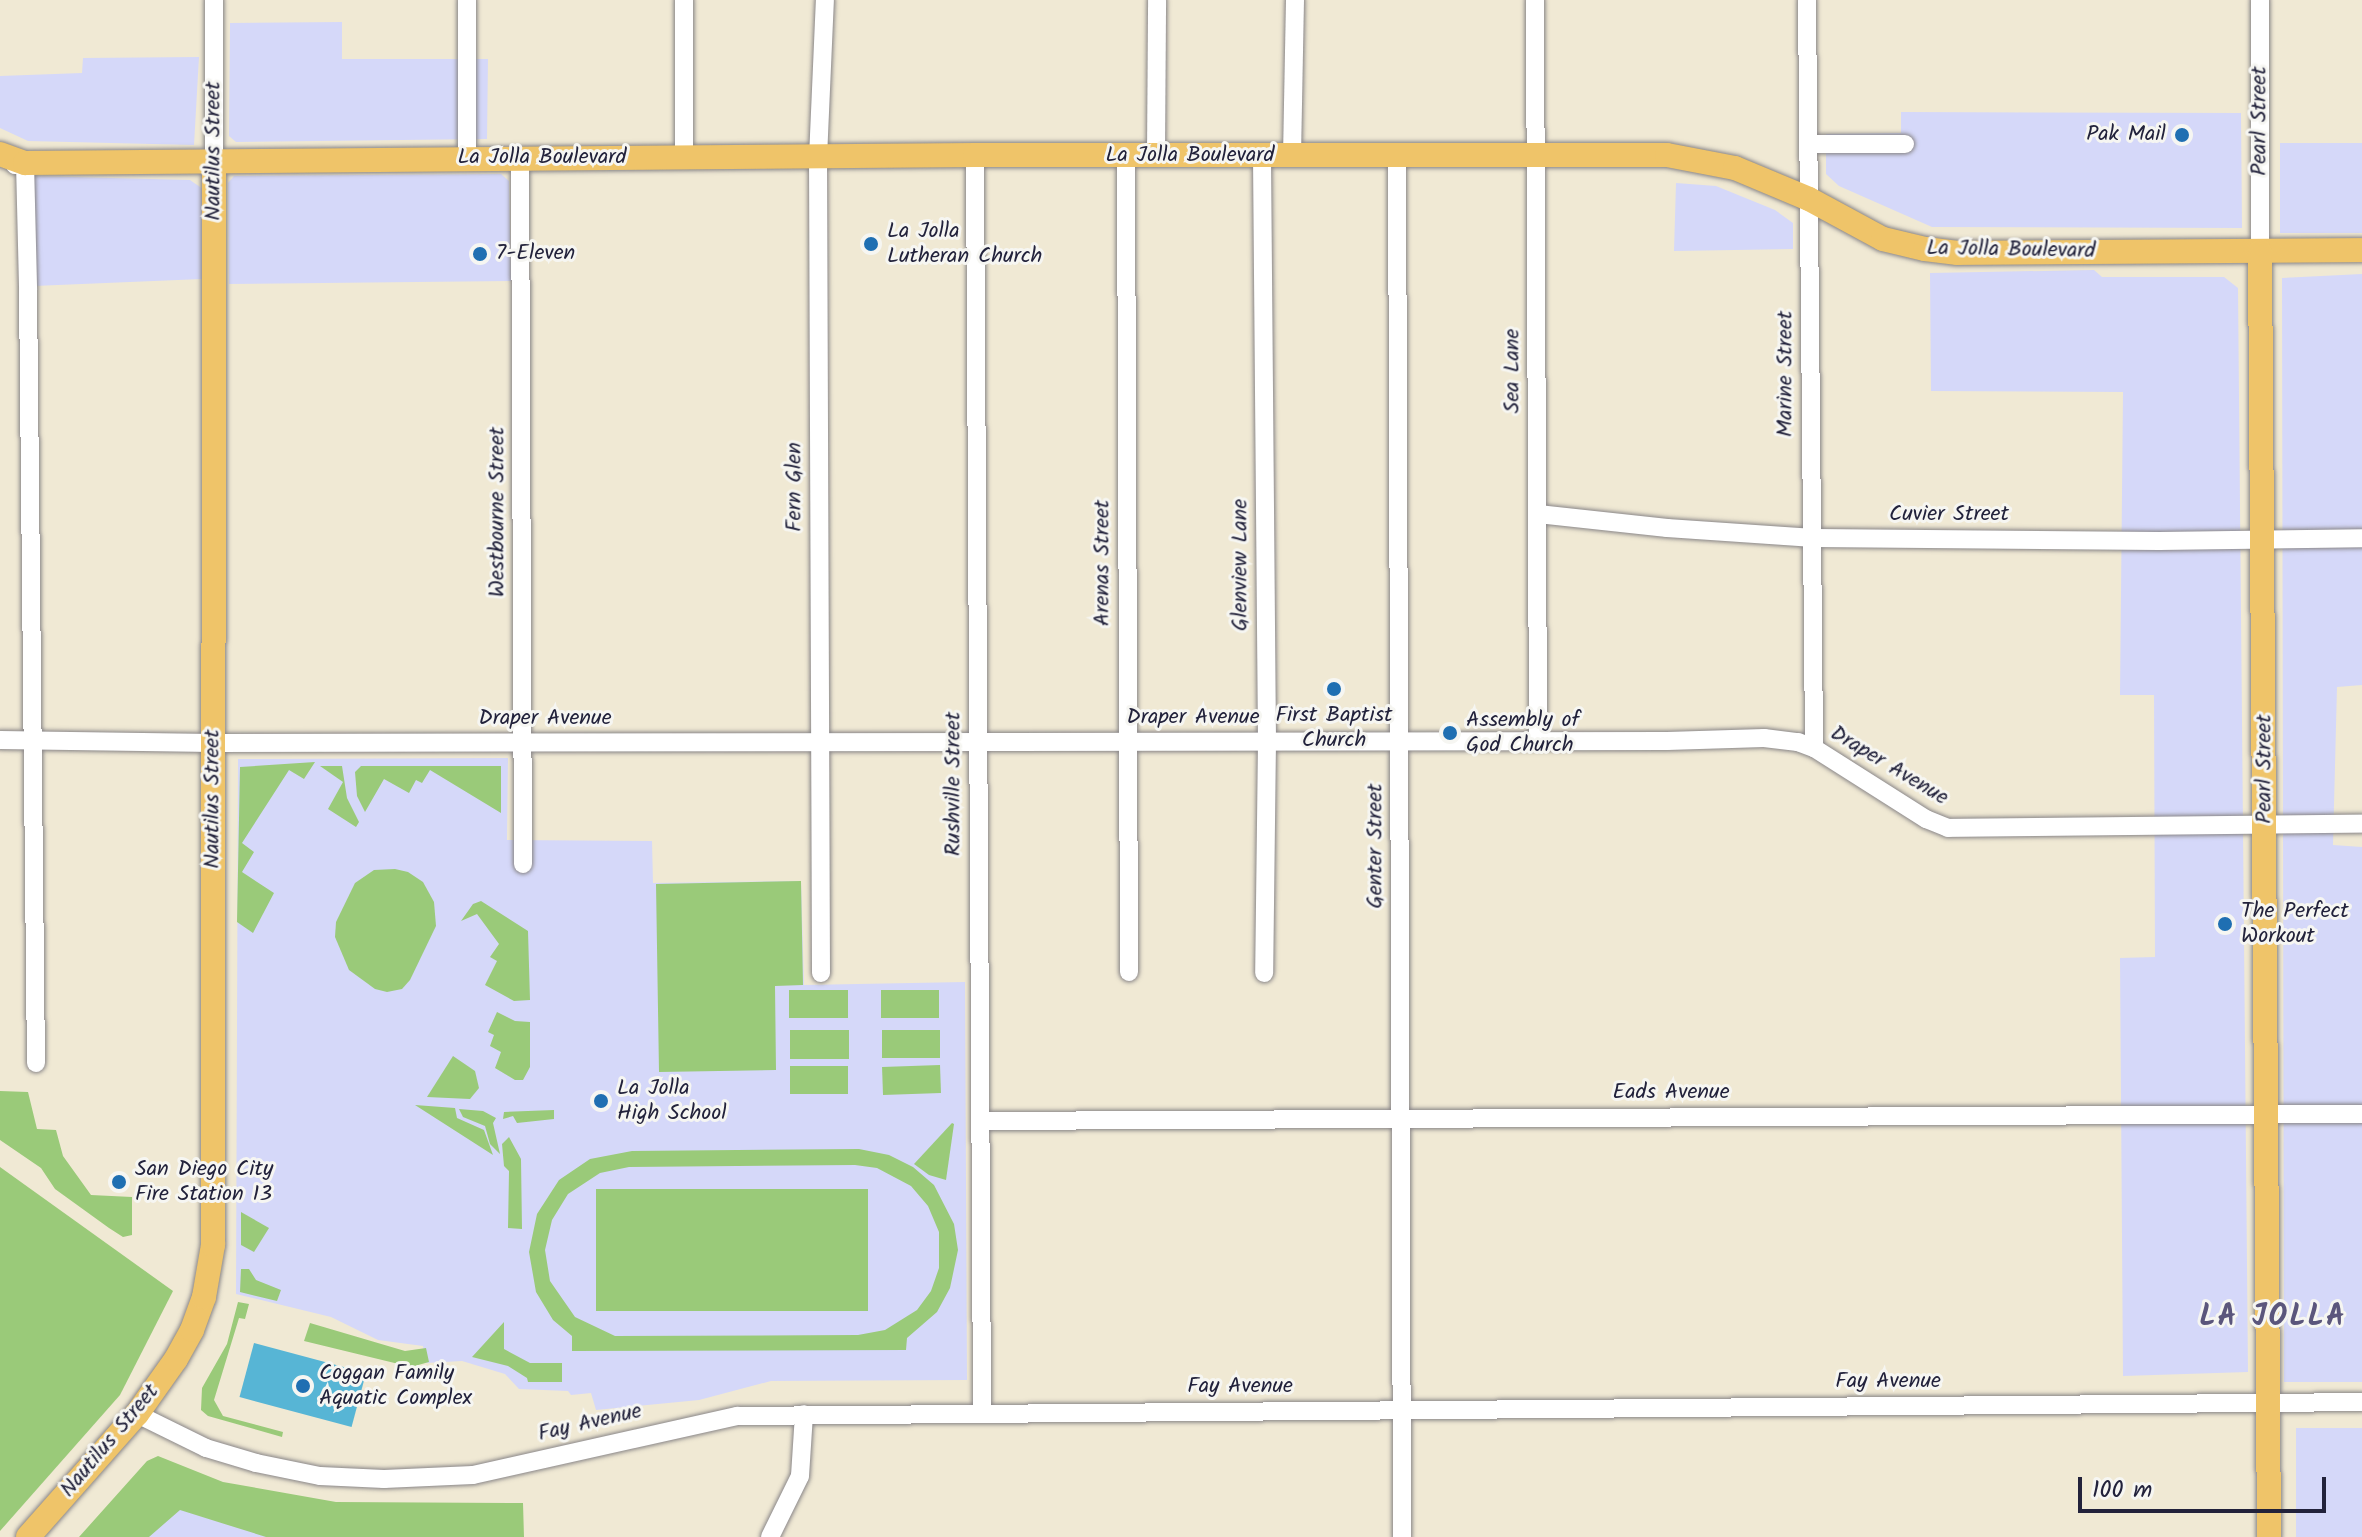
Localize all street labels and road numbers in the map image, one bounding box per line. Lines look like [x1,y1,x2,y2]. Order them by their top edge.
street label: Pearl Street [2247,66,2273,176]
street label: Nautilus Street [201,81,227,221]
street label: La Jolla Boulevard [1105,143,1275,169]
street label: La Jolla Boulevard [457,145,627,171]
street label: La Jolla Boulevard [1926,235,2096,265]
street label: Marine Street [1773,311,1799,437]
street label: Sea Lane [1500,329,1526,413]
street label: Westbourne Street [485,427,511,597]
street label: Fern Glen [782,442,808,532]
street label: Glenview Lane [1228,499,1254,631]
street label: Arenas Street [1090,500,1116,626]
street label: Cuvier Street [1889,502,2009,528]
street label: Draper Avenue [1126,705,1260,731]
street label: Draper Avenue [478,706,612,732]
street label: Rushville Street [941,712,967,856]
street label: Pearl Street [2252,714,2278,824]
street label: Draper Avenue [1825,720,1953,812]
street label: Nautilus Street [200,729,226,869]
street label: Genter Street [1363,783,1389,909]
street label: Eads Avenue [1612,1080,1730,1106]
street label: Fay Avenue [1835,1369,1941,1395]
street label: Fay Avenue [1187,1374,1293,1400]
street label: Nautilus Street [55,1379,165,1503]
street label: Fay Avenue [536,1398,644,1448]

